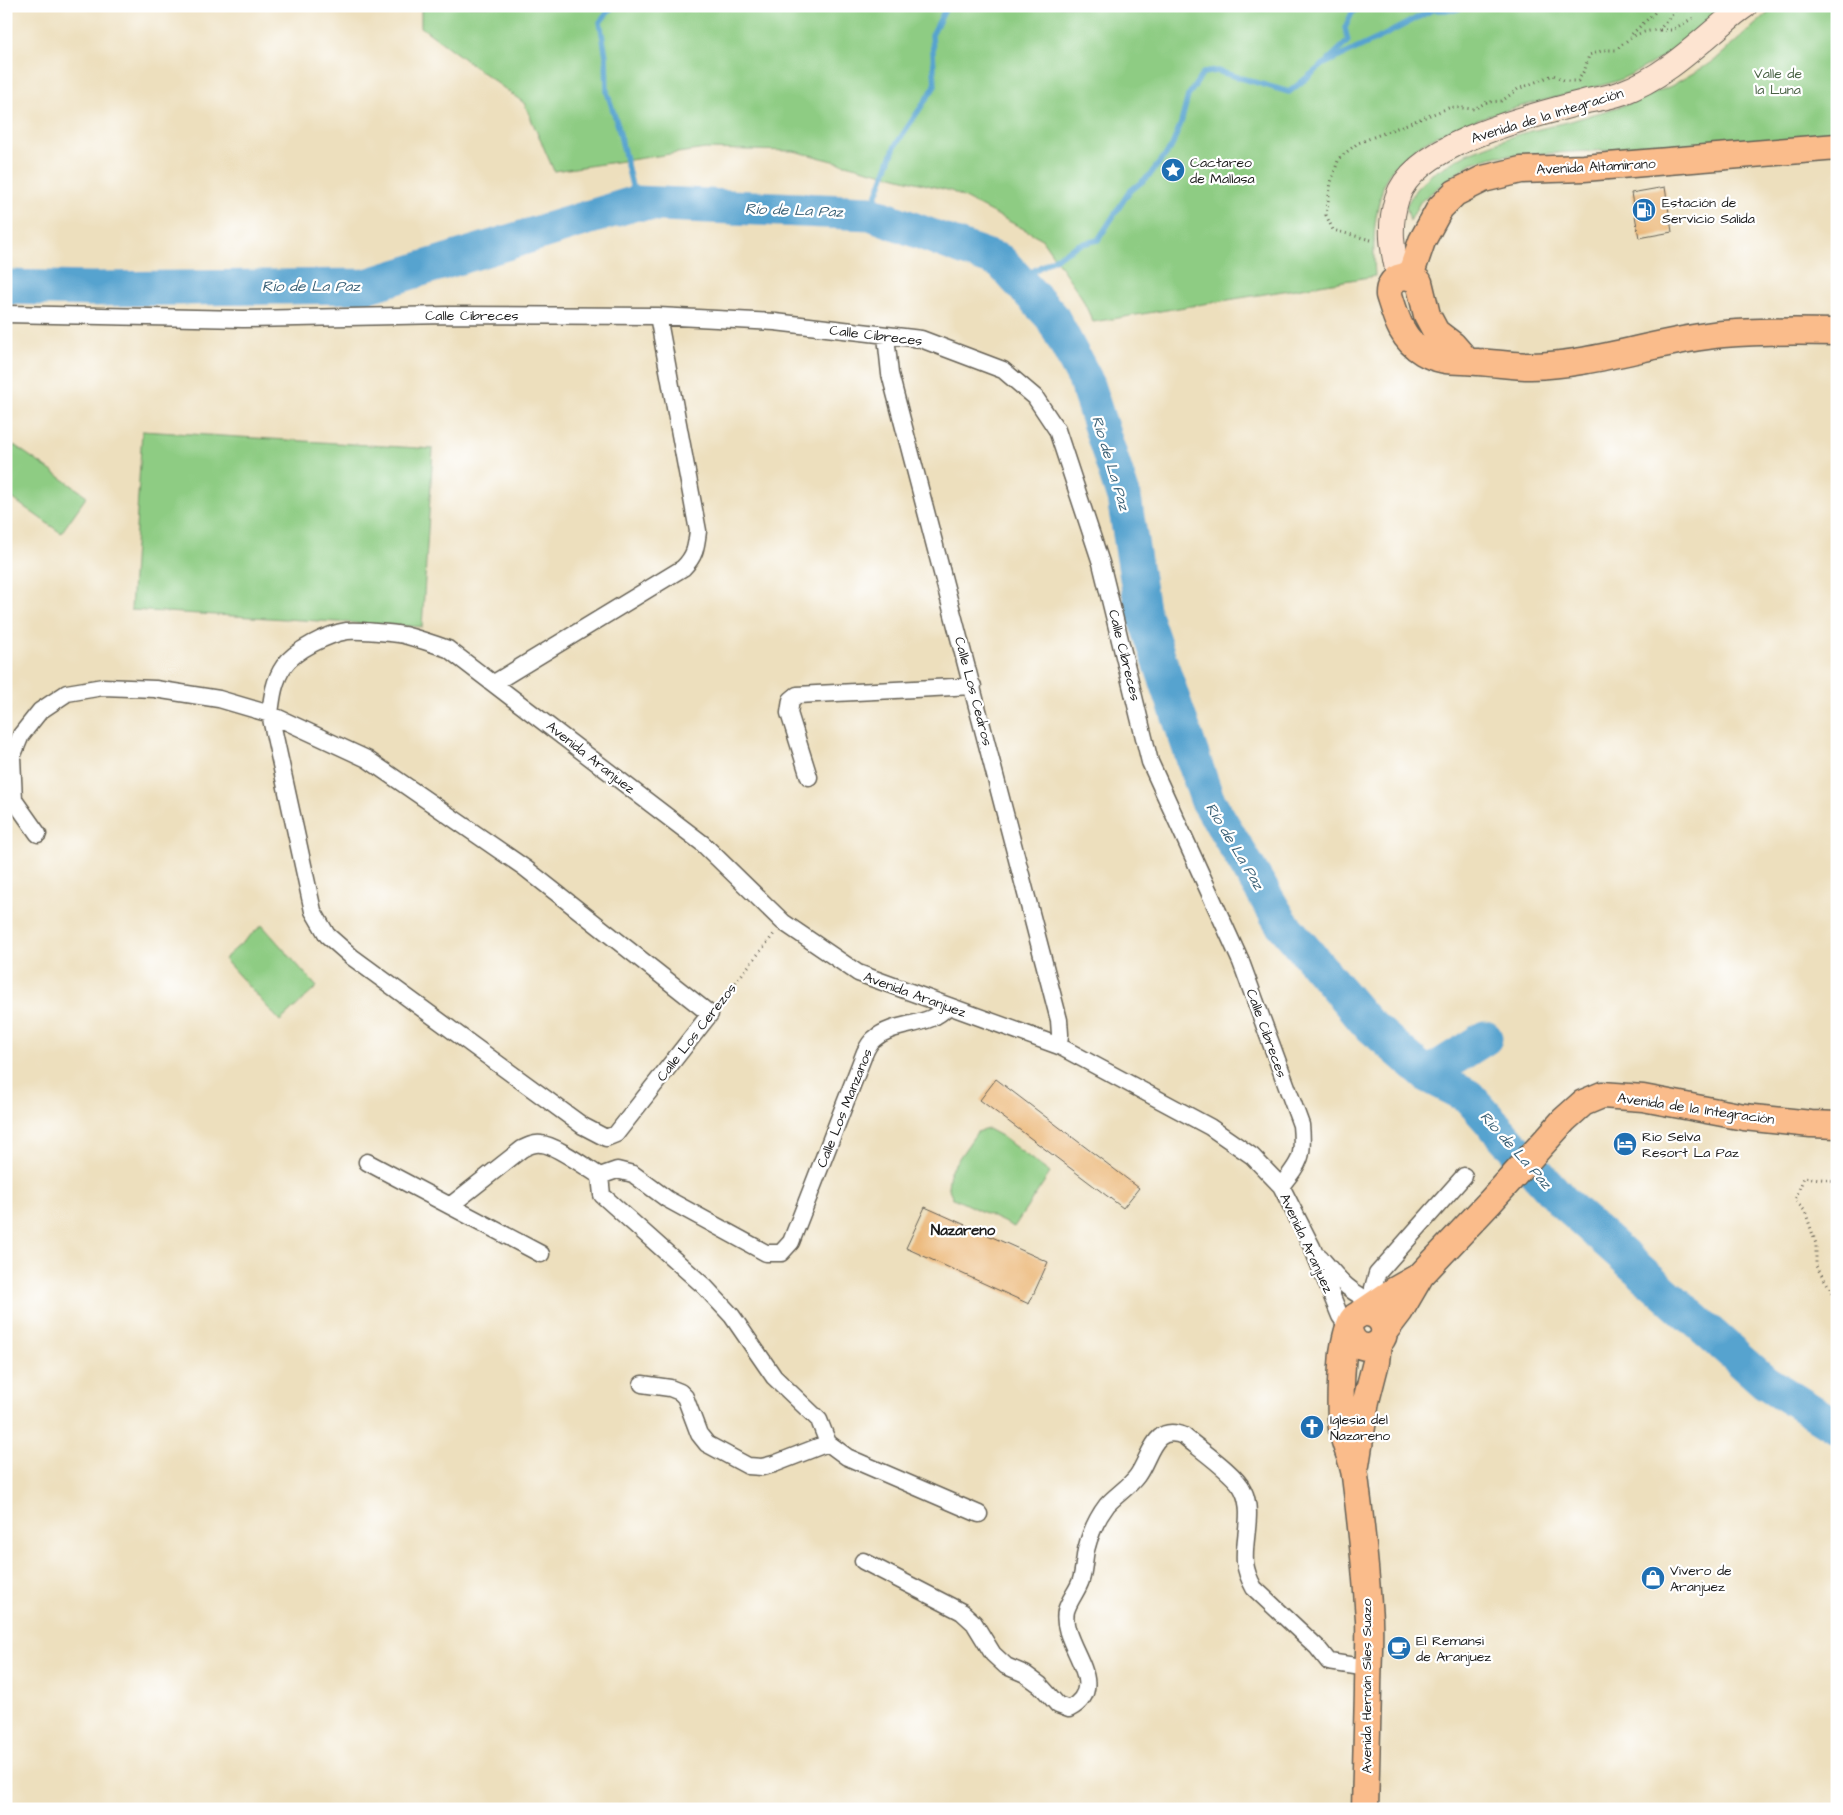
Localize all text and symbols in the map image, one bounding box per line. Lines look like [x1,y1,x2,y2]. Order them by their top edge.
park label: Valle de la Luna [1754,64,1803,100]
street label: Avenida de la Integración [1469,83,1626,149]
place label: Cactareo de Mallasa [1190,153,1255,189]
street label: Avenida Altamirano [1536,154,1656,180]
place icon: Cactareo de Mallasa [1160,157,1186,183]
place label: Estación de Servicio Salida [1662,193,1755,229]
fuel station icon: Estación de Servicio Salida [1631,197,1657,223]
water label: Río de La Paz [745,198,845,223]
water label: Río de La Paz [262,276,362,297]
street label: Calle Cibreces [425,306,519,326]
street label: Calle Cibreces [828,320,923,352]
water label: Río de La Paz [1086,413,1135,515]
street label: Calle Cibreces [1103,608,1145,703]
street label: Calle Los Cedros [949,635,997,748]
street label: Avenida Aranjuez [542,717,639,799]
water label: Río de La Paz [1200,799,1270,895]
street label: Avenida Aranjuez [861,967,969,1023]
street label: Calle Los Cerezos [652,979,741,1086]
street label: Calle Cibreces [1241,986,1291,1081]
street label: Calle Los Manzanos [812,1046,878,1171]
street label: Avenida de la Integración [1616,1088,1776,1130]
water label: Río de La Paz [1475,1107,1557,1195]
place label: Rio Selva Resort La Paz [1642,1127,1739,1163]
hotel icon: Rio Selva Resort La Paz [1612,1131,1638,1157]
street label: Avenida Aranjuez [1274,1190,1338,1297]
district label: Nazareno [931,1220,996,1241]
place label: Iglesia del Nazareno [1330,1410,1390,1446]
church icon: Iglesia del Nazareno [1299,1414,1325,1440]
place label: Vivero de Aranjuez [1670,1561,1732,1597]
shop icon: Vivero de Aranjuez [1640,1565,1666,1591]
street label: Avenida Hernán Siles Suazo [1357,1598,1377,1773]
place label: El Remansi de Aranjuez [1416,1631,1491,1667]
cafe icon: El Remansi de Aranjuez [1386,1635,1412,1661]

